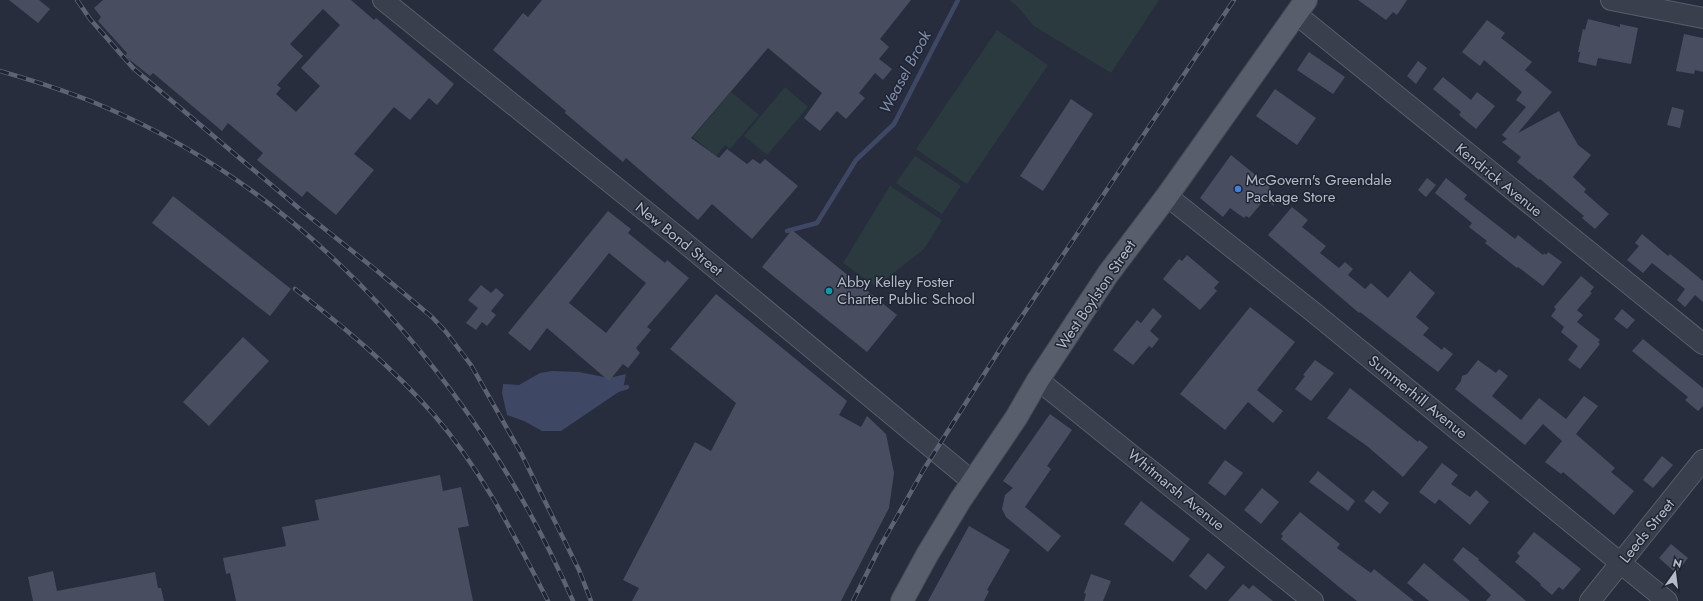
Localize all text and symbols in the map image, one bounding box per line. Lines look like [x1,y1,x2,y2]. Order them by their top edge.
water label: Weasel Brook [873,25,937,118]
street label: Kendrick Avenue [1451,138,1547,222]
place label: McGovern's Greendale Package Store [1246,169,1392,208]
marker: McGovern's Greendale Package Store [1233,184,1243,194]
street label: New Bond Street [630,197,728,281]
street label: West Boylston Street [1051,235,1141,354]
place label: Abby Kelley Foster Charter Public School [837,271,975,310]
marker: Abby Kelley Foster Charter Public School [824,286,834,296]
street label: Summerhill Avenue [1364,350,1473,444]
street label: Whitmarsh Avenue [1123,444,1230,536]
street label: Leeds Street [1614,494,1680,568]
north arrow [1655,553,1695,593]
text: N [1671,554,1684,572]

